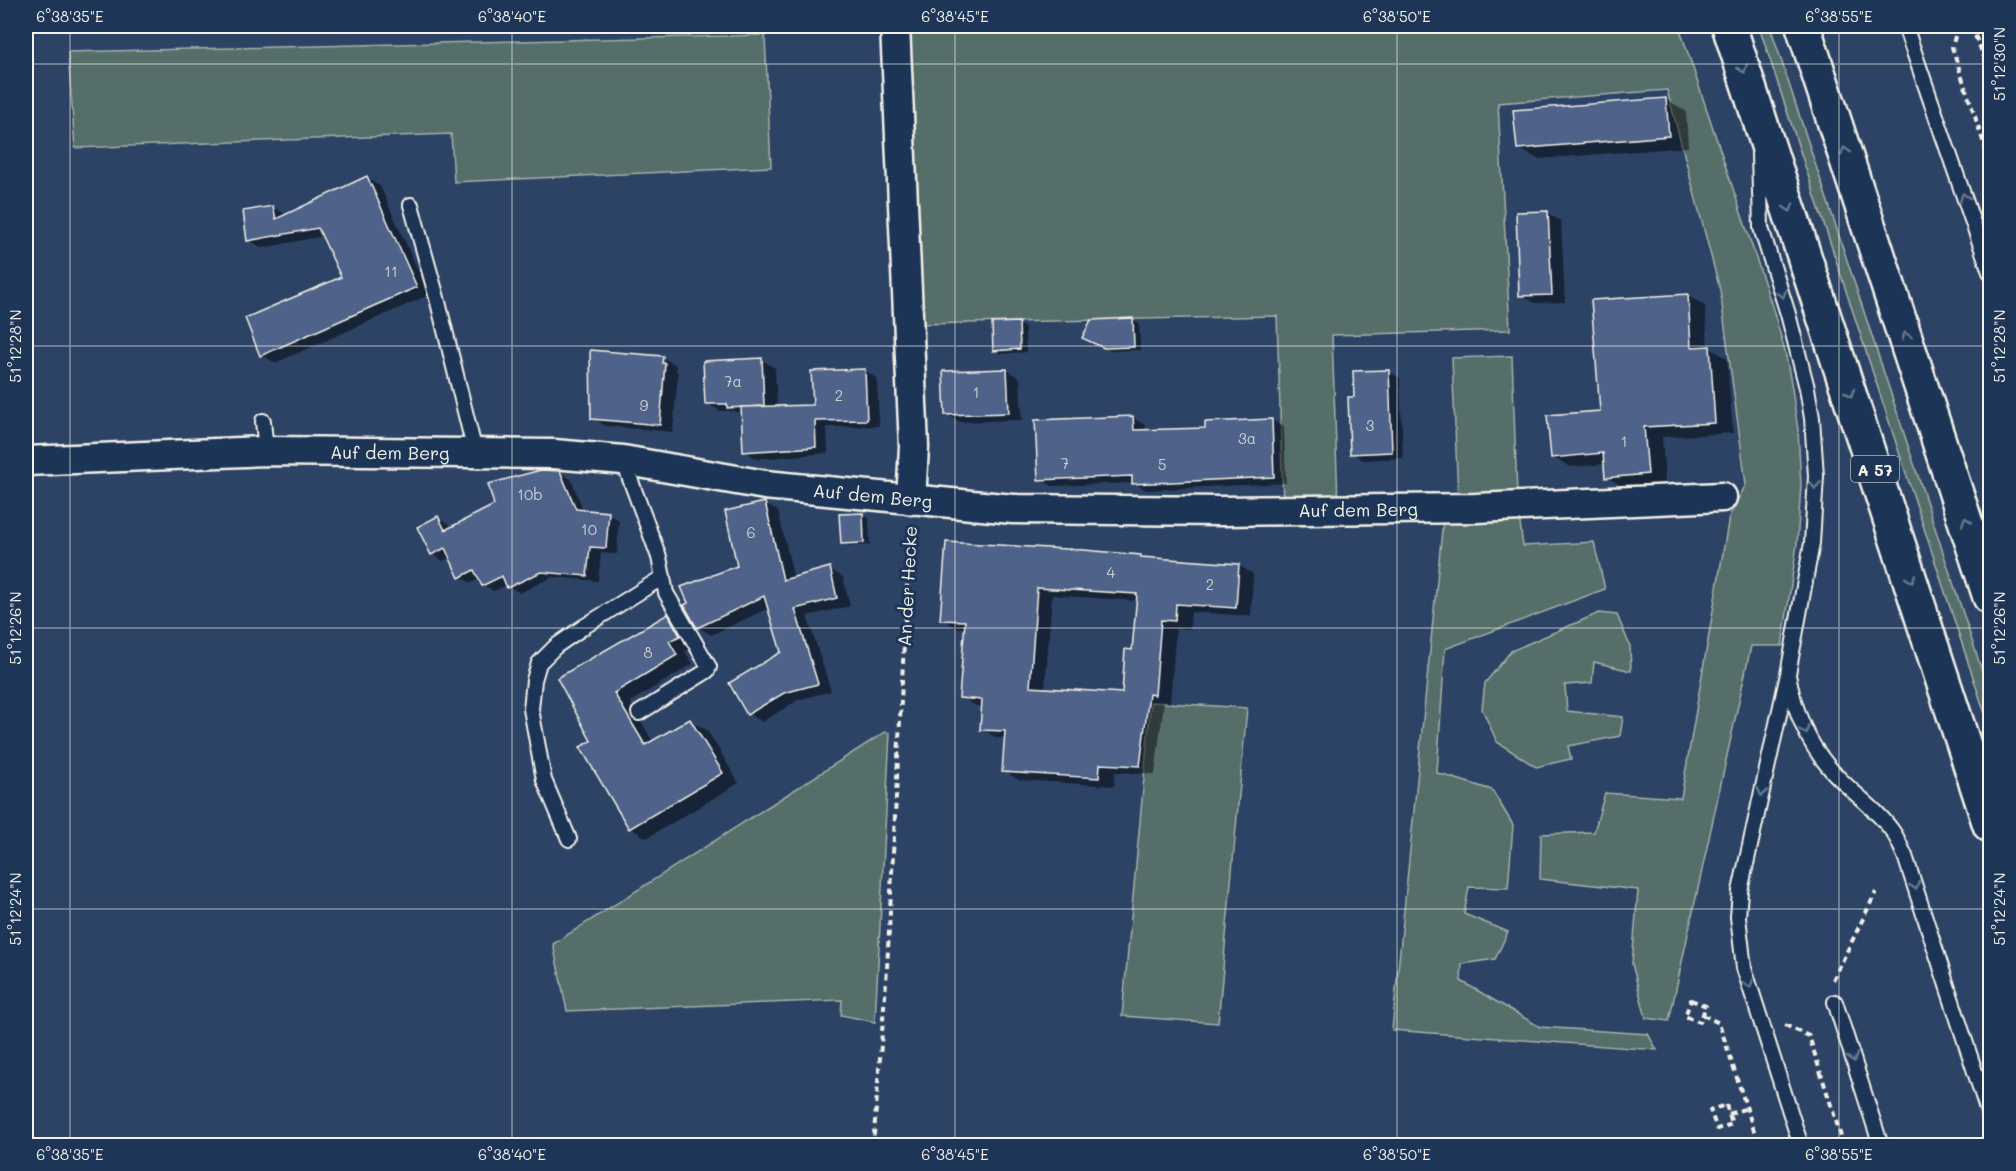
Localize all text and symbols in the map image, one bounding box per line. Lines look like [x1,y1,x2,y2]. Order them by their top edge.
text: 6°38'35"E [36,6,104,26]
text: 6°38'40"E [478,6,546,26]
text: 6°38'45"E [921,6,989,26]
text: 6°38'50"E [1363,6,1431,26]
text: 6°38'55"E [1805,6,1873,26]
text: 51°12'30"N [1989,27,2009,101]
one-way arrow [1736,63,1749,74]
one-way arrow [1839,146,1852,157]
one-way arrow [1959,192,1972,203]
one-way arrow [1782,202,1795,213]
house number: 11 [384,261,398,281]
one-way arrow [1774,288,1787,299]
text: 51°12'28"N [5,309,25,383]
text: 51°12'28"N [1989,309,2009,383]
one-way arrow [1901,331,1913,342]
house number: 7a [724,371,742,391]
house number: 1 [973,382,979,402]
house number: 2 [835,385,843,405]
one-way arrow [1843,387,1855,398]
house number: 9 [640,395,649,415]
house number: 3 [1366,415,1375,435]
house number: 3a [1238,428,1256,448]
house number: 1 [1621,431,1627,451]
street label: Auf dem Berg [330,440,450,465]
house number: 7 [1061,453,1069,473]
house number: 5 [1158,454,1166,474]
road number: A 57 [1851,456,1899,482]
street label: Auf dem Berg [812,478,934,513]
one-way arrow [1809,480,1822,489]
house number: 10b [517,484,543,504]
street label: Auf dem Berg [1298,497,1418,522]
one-way arrow [1961,516,1973,527]
house number: 10 [581,519,597,539]
house number: 6 [746,522,756,542]
street label: An der Hecke [892,525,922,647]
house number: 4 [1107,562,1116,582]
one-way arrow [1903,573,1916,584]
house number: 2 [1206,574,1214,594]
text: 51°12'26"N [5,591,25,665]
text: 51°12'26"N [1989,591,2009,665]
house number: 8 [643,642,653,662]
one-way arrow [1797,723,1809,734]
one-way arrow [1756,787,1769,797]
text: 51°12'24"N [5,872,25,946]
text: 51°12'24"N [1989,872,2009,946]
one-way arrow [1908,880,1920,891]
one-way arrow [1742,978,1754,989]
one-way arrow [1846,1052,1858,1063]
text: 6°38'35"E [36,1144,104,1164]
text: 6°38'40"E [478,1144,546,1164]
text: 6°38'45"E [921,1144,989,1164]
text: 6°38'50"E [1363,1144,1431,1164]
text: 6°38'55"E [1805,1144,1873,1164]

